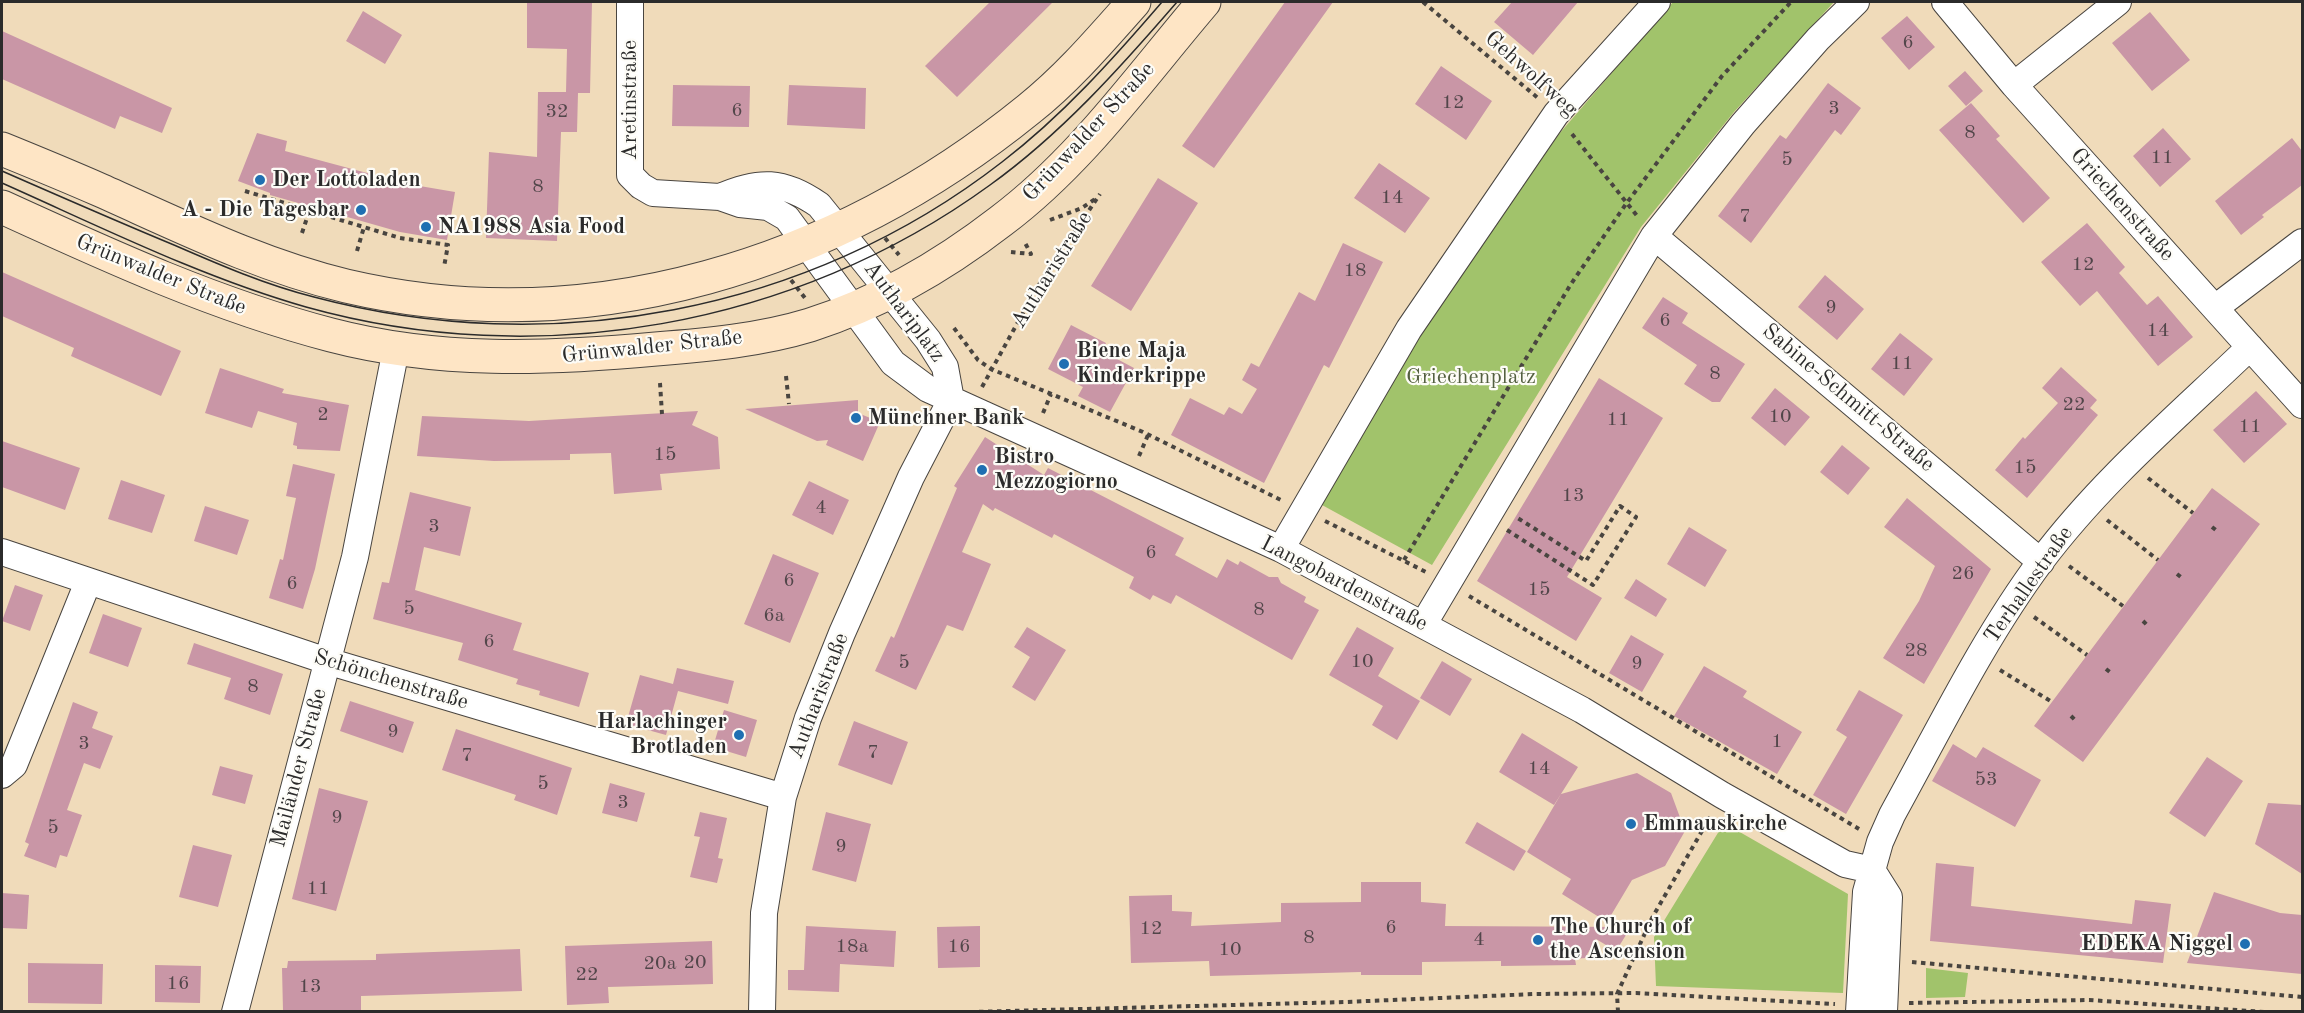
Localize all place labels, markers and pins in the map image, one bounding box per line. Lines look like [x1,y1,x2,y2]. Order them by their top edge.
place label: Der Lottoladen [272,167,421,193]
marker: Der Lottoladen [253,173,267,187]
place label: A - Die Tagesbar [181,197,349,223]
marker: A - Die Tagesbar [354,203,368,217]
place label: NA1988 Asia Food [438,214,625,240]
marker: NA1988 Asia Food [419,220,433,234]
place label: Biene Maja Kinderkrippe [1076,338,1206,390]
marker: Biene Maja Kinderkrippe [1057,357,1071,371]
place label: Münchner Bank [868,405,1024,431]
marker: Münchner Bank [849,411,863,425]
place label: Bistro Mezzogiorno [994,444,1118,496]
marker: Bistro Mezzogiorno [975,463,989,477]
place label: Harlachinger Brotladen [597,709,727,760]
marker: Harlachinger Brotladen [732,728,746,742]
place label: Emmauskirche [1643,811,1787,837]
marker: Emmauskirche [1624,817,1638,831]
place label: The Church of the Ascension [1550,914,1691,966]
place label: EDEKA Niggel [2081,931,2233,957]
marker: The Church of the Ascension [1531,933,1545,947]
marker: EDEKA Niggel [2238,937,2252,951]

